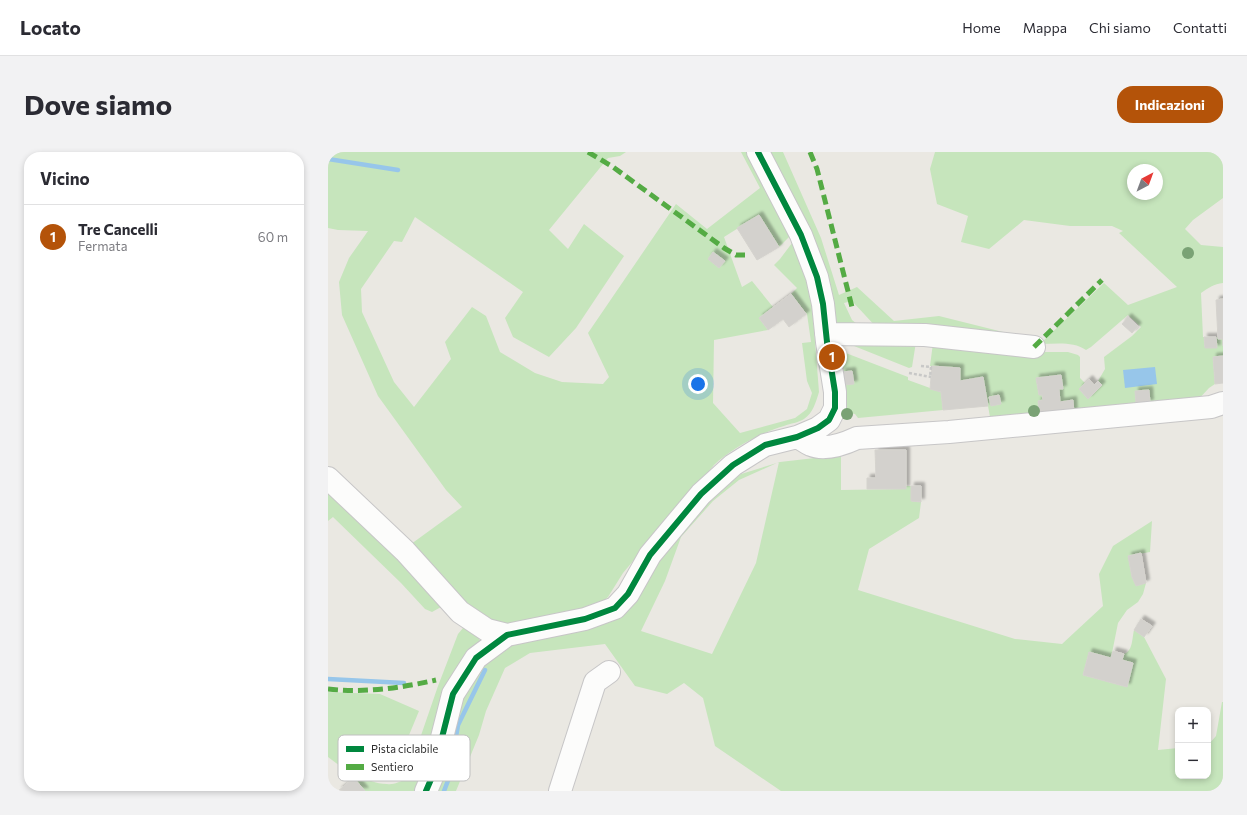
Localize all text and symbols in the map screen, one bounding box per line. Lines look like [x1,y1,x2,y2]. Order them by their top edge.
text: Locato [20,16,81,39]
text: Home [962,19,1001,36]
text: Mappa [1023,19,1067,36]
text: Chi siamo [1089,19,1151,36]
text: Contatti [1173,19,1227,36]
button: Indicazioni [1117,86,1223,123]
text: Dove siamo [24,87,172,121]
north arrow [1127,164,1163,200]
text: Vicino [40,168,90,189]
text: Tre Cancelli [78,220,158,238]
text: 1 [50,229,56,245]
text: 60 m [258,229,288,245]
text: Fermata [78,238,128,254]
pin: 1 [819,342,845,372]
your location [688,374,708,394]
map controls [1175,707,1211,779]
button: + [1175,707,1211,743]
legend [338,735,470,781]
text: Pista ciclabile [371,742,438,755]
button: − [1175,743,1211,779]
text: Sentiero [371,760,414,773]

